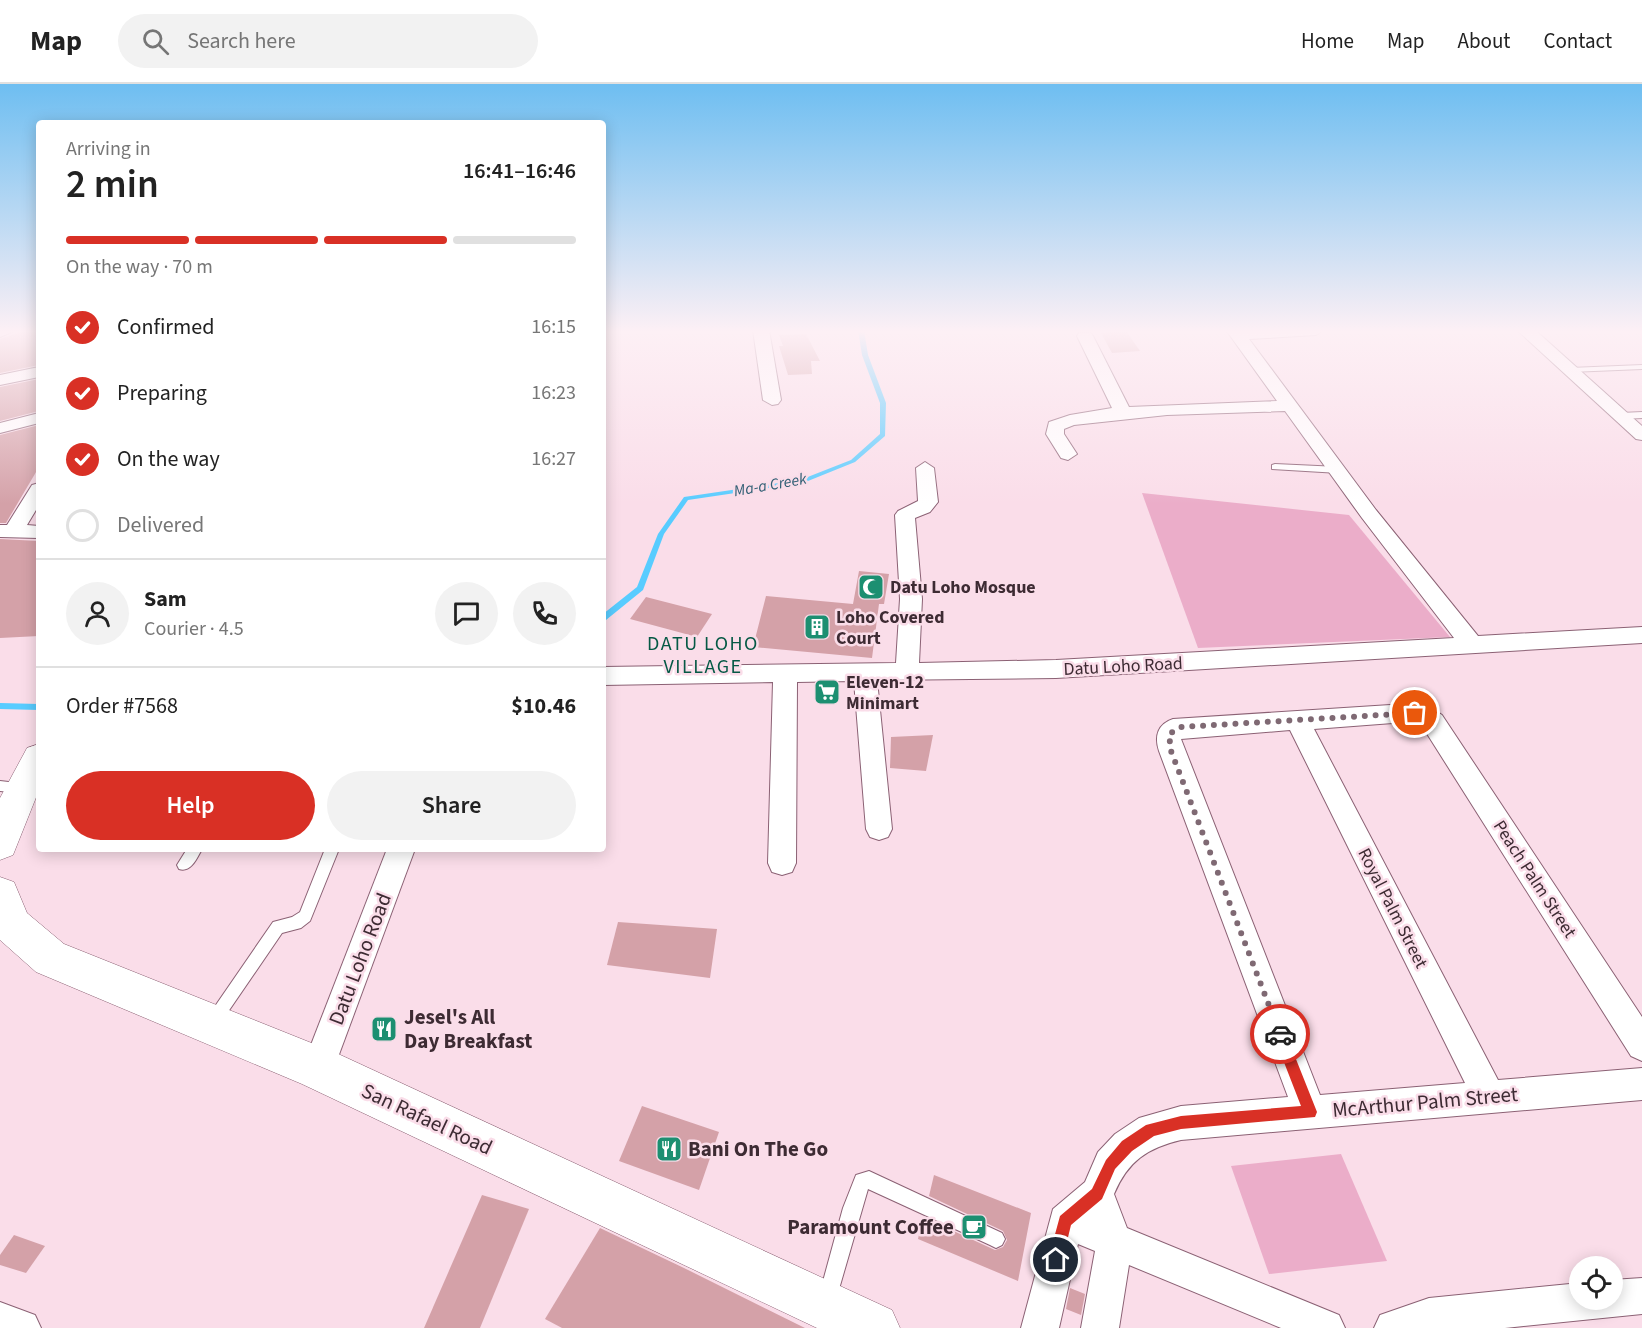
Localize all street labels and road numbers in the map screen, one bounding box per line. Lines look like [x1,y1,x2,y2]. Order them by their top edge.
street label: Datu Loho Road [1063,651,1183,682]
street label: Peach Palm Street [1487,816,1582,943]
street label: Royal Palm Street [1352,844,1434,973]
street label: Datu Loho Road [321,889,399,1029]
street label: San Rafael Road [357,1076,497,1162]
street label: McArthur Palm Street [1331,1079,1519,1125]

